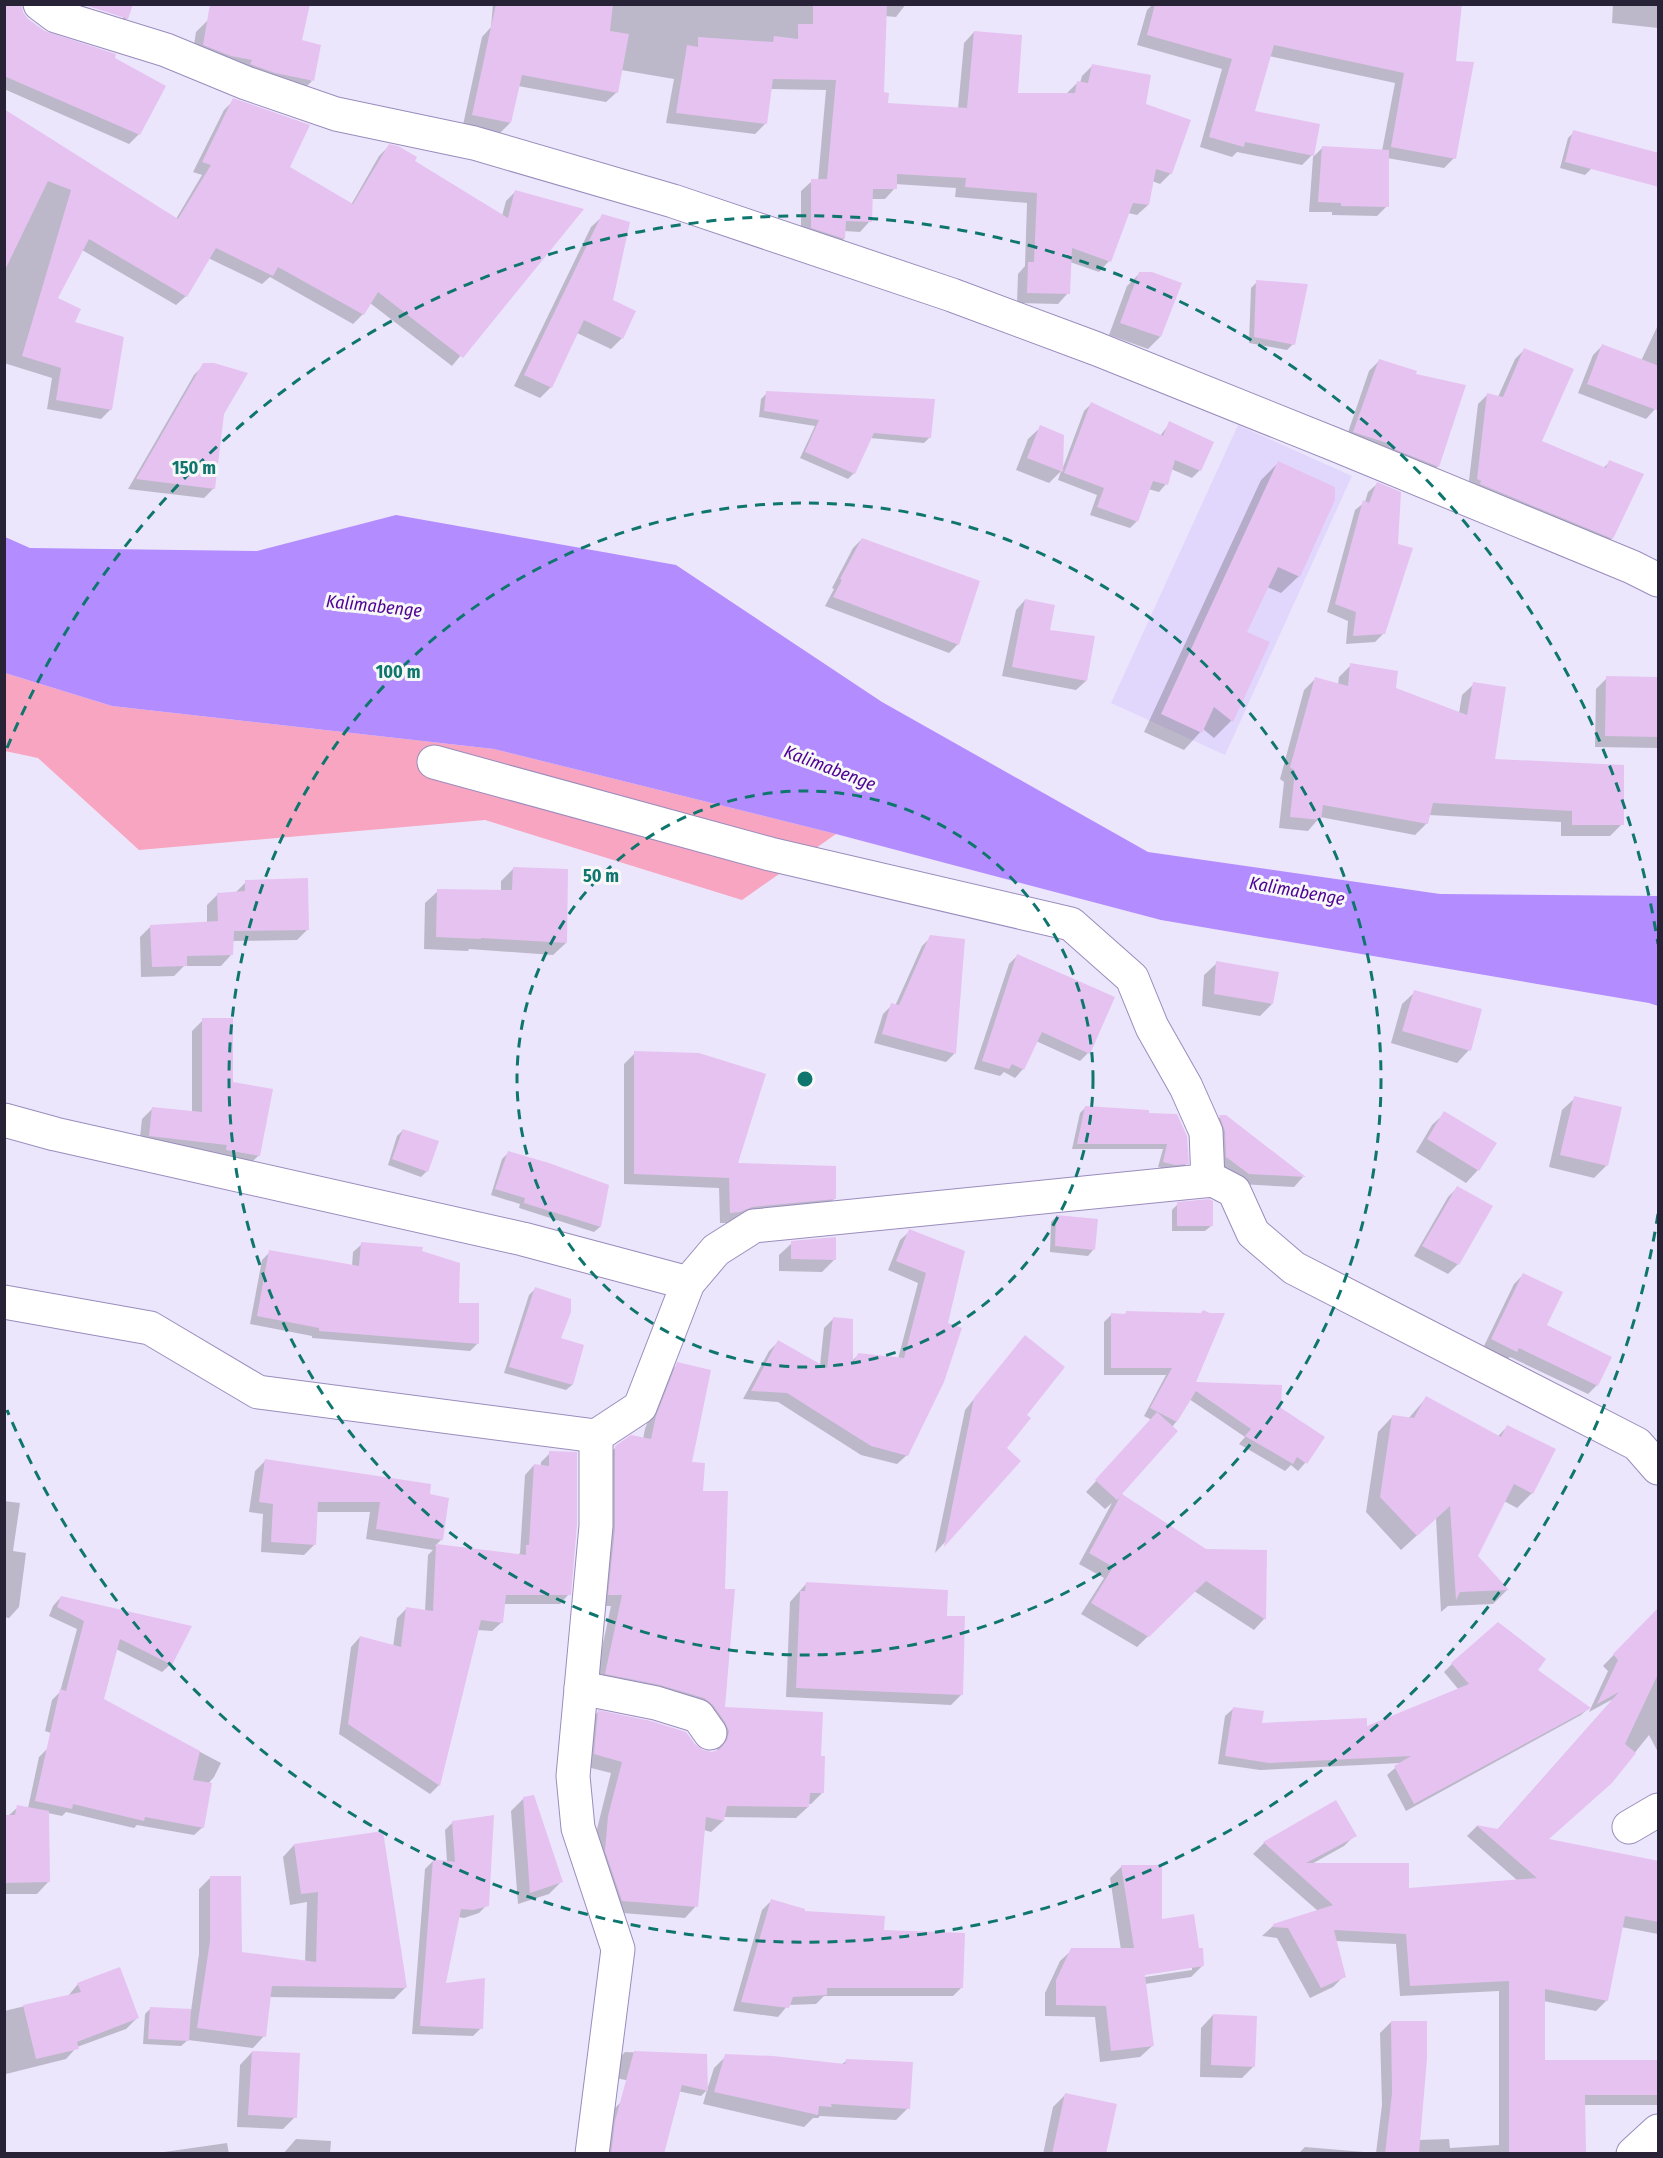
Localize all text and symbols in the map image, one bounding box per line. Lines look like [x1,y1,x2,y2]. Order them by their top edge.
text: 150 m [172,457,216,479]
water label: Kalimabenge [325,590,424,622]
text: 100 m [376,661,420,683]
water label: Kalimabenge [781,740,879,796]
text: 50 m [583,865,619,887]
water label: Kalimabenge [1248,872,1347,910]
centre of rings [795,1069,815,1089]

